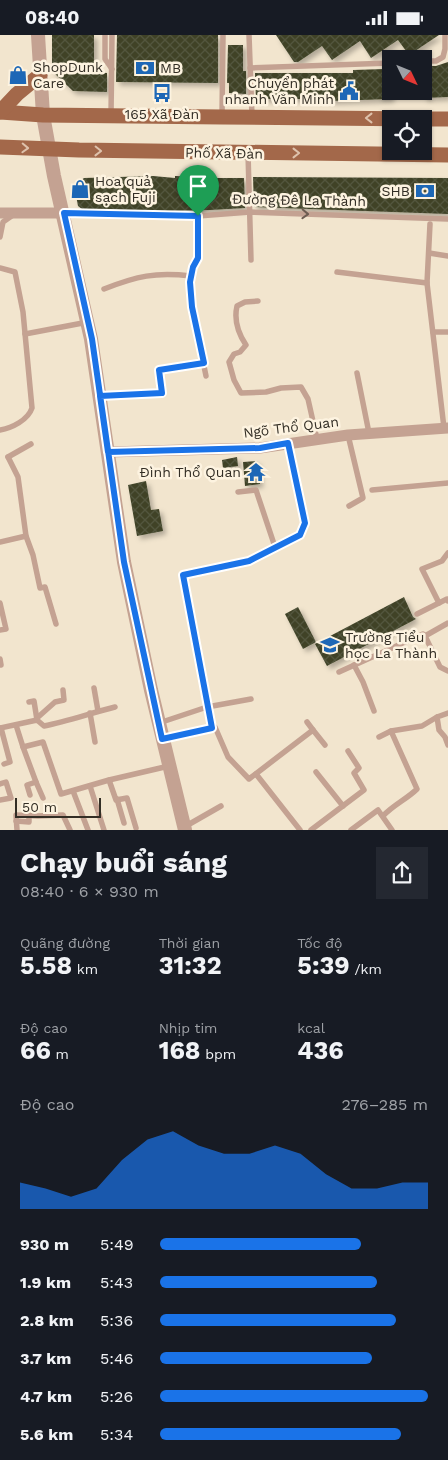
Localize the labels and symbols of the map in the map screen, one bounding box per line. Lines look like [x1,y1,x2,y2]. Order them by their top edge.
north arrow [382,50,432,100]
bank icon: MB [134,57,156,79]
place label: ShopDunk Care [33,59,103,91]
place label: MB [160,60,181,76]
shop icon: ShopDunk Care [7,64,29,86]
place label: Chuyển phát nhanh Văn Minh [225,75,334,107]
public building icon: Chuyển phát nhanh Văn Minh [338,80,360,102]
bus stop icon: 165 Xã Đàn [151,82,173,104]
place label: 165 Xã Đàn [125,106,199,122]
one-way arrow [365,113,373,124]
one-way arrow [21,143,29,154]
street label: Phố Xã Đàn [185,144,263,162]
one-way arrow [94,146,102,156]
one-way arrow [292,148,300,158]
pin [177,165,219,216]
place label: Hoa quả sạch Fuji [95,173,156,205]
shop icon: Hoa quả sạch Fuji [69,178,91,200]
bank icon: SHB [414,180,436,202]
place label: SHB [382,183,410,199]
street label: Đường Đê La Thành [232,191,366,209]
one-way arrow [301,209,309,219]
street label: Ngõ Thổ Quan [242,413,340,441]
temple icon: Đình Thổ Quan [245,461,267,483]
place label: Đình Thổ Quan [140,464,241,480]
place label: Trường Tiểu học La Thành [345,629,437,661]
school or university icon: Trường Tiểu học La Thành [319,634,341,656]
scale bar [15,795,101,818]

